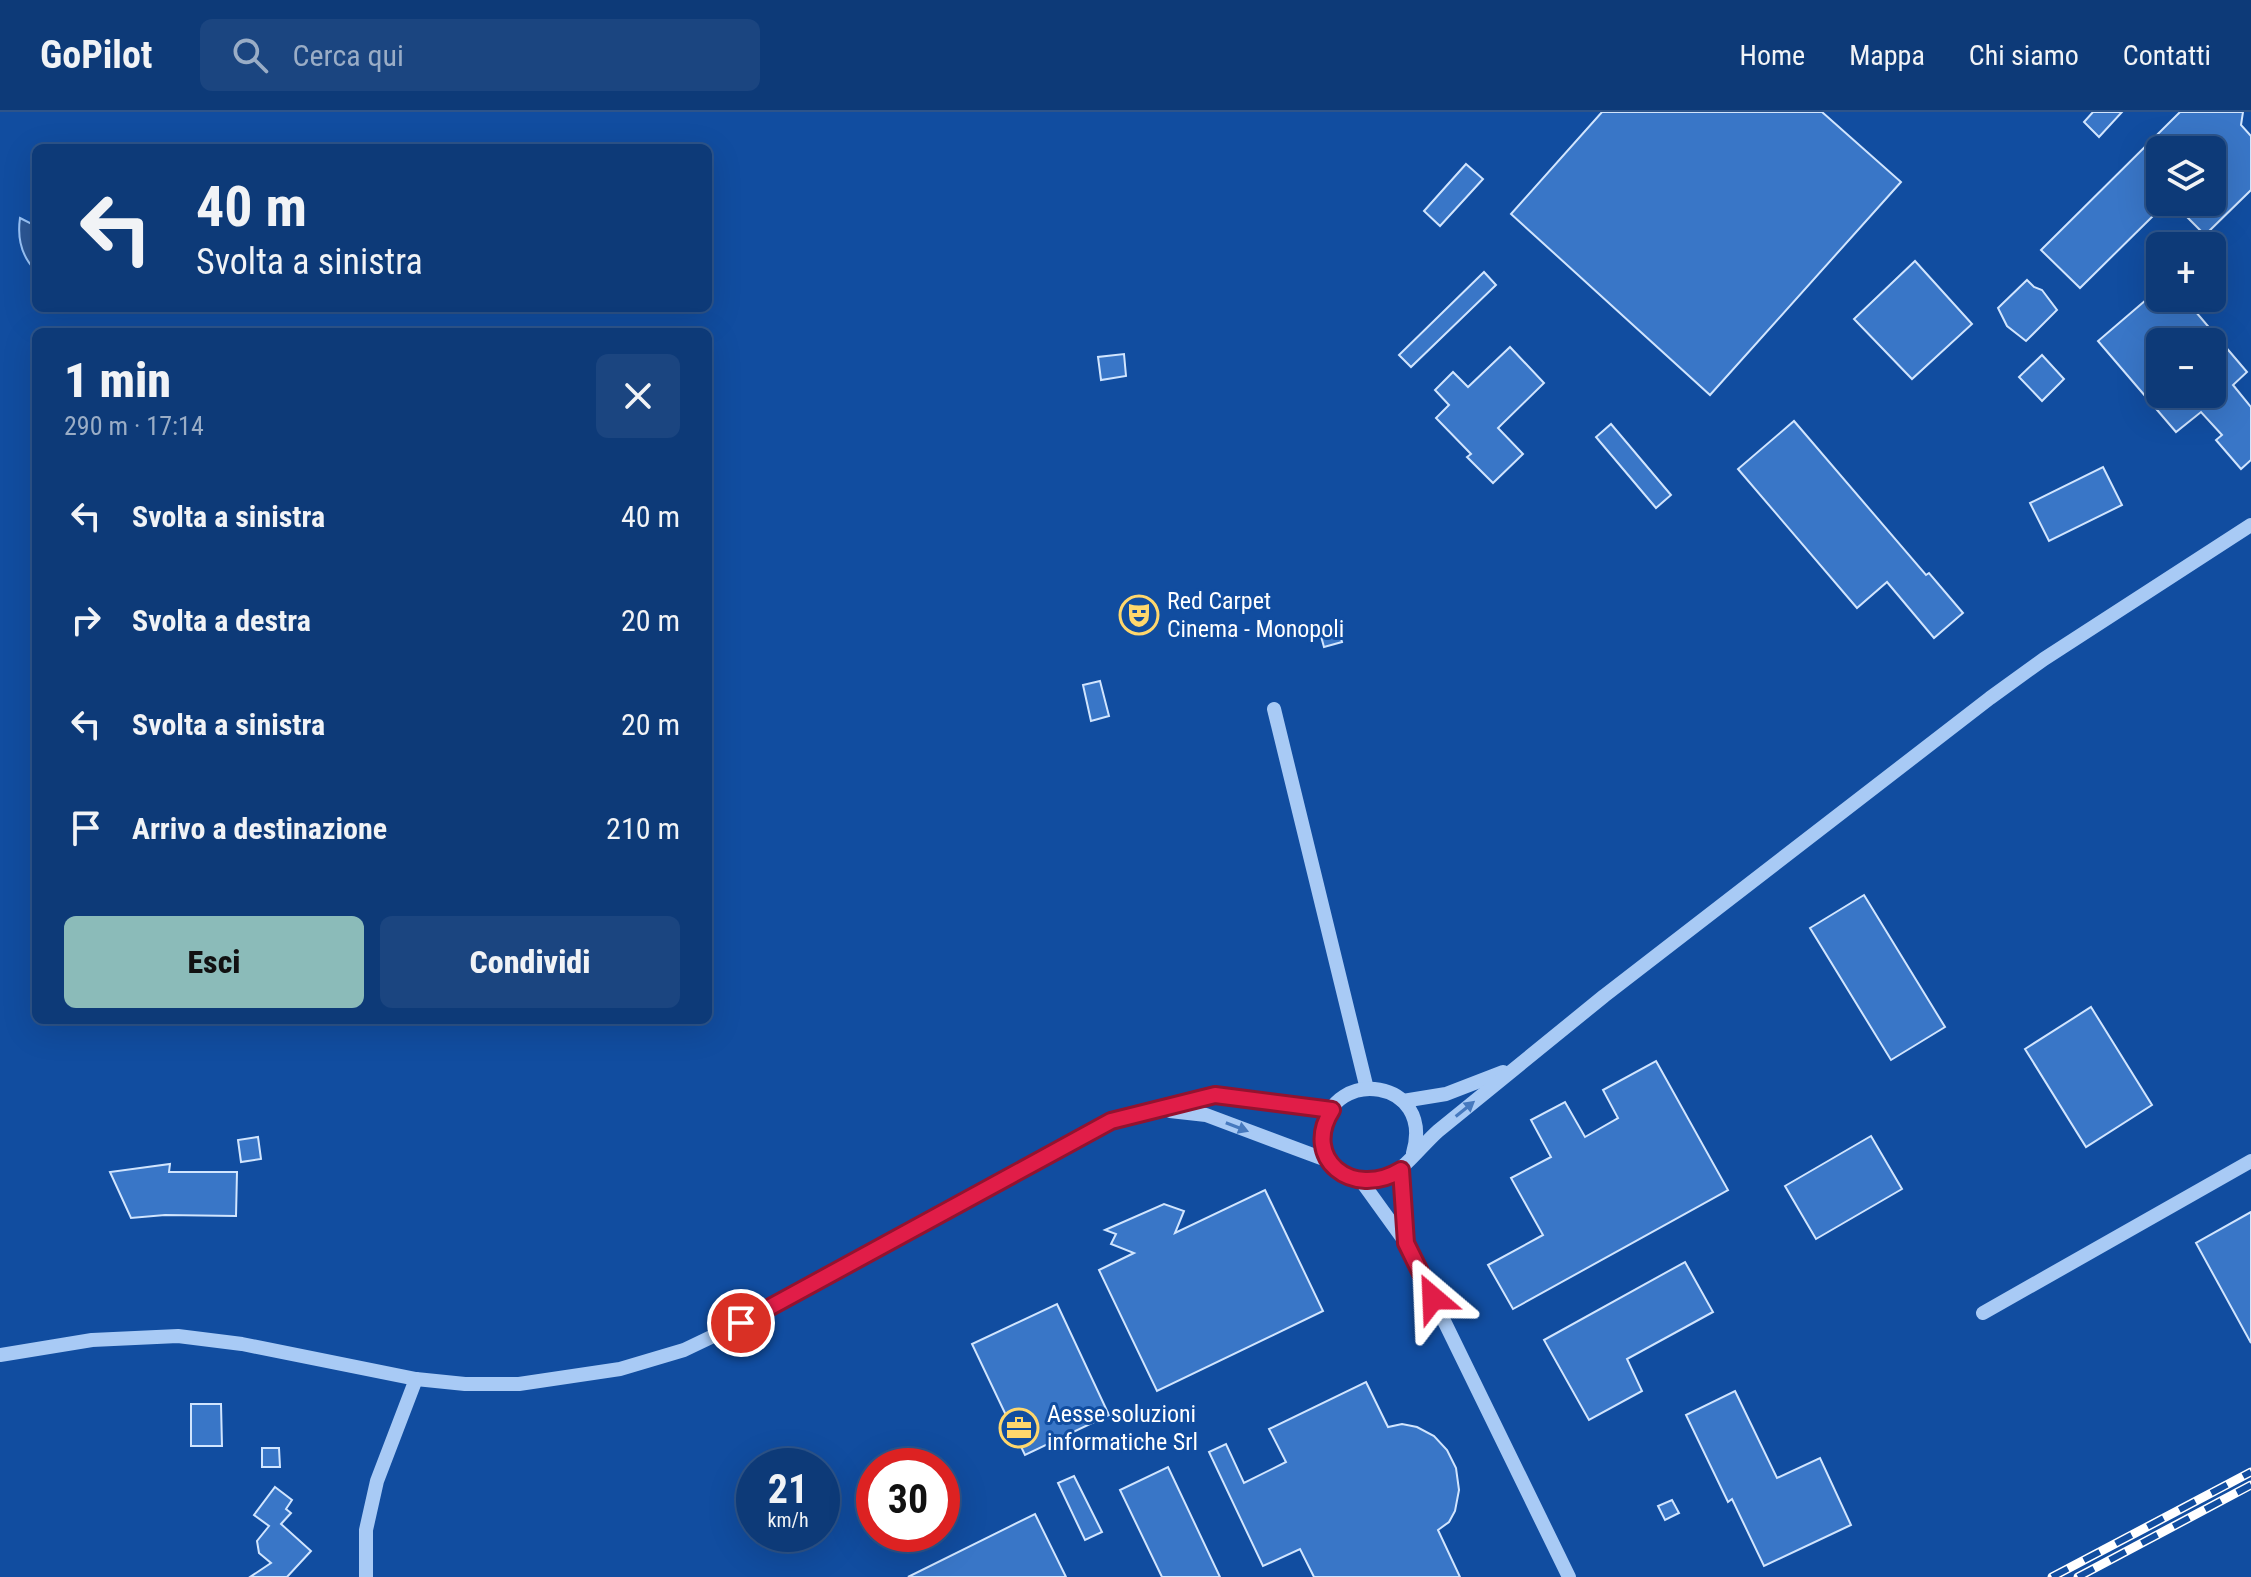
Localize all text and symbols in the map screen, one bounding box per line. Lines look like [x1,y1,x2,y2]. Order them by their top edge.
search box [200,19,760,91]
text: GoPilot [40,33,152,77]
icon: search [228,33,272,77]
text: Cerca qui [292,38,404,73]
text: Home [1740,39,1805,72]
text: Mappa [1849,39,1925,72]
text: Chi siamo [1969,39,2079,72]
text: Contatti [2123,39,2211,72]
map controls [2146,136,2226,408]
button: layers [2146,136,2226,216]
text: 40 m [196,174,307,240]
icon: left [64,176,168,280]
button: + [2146,232,2226,312]
text: Svolta a sinistra [196,241,423,283]
button: − [2146,328,2226,408]
text: 1 min [64,352,171,409]
button: close [596,354,680,438]
text: 290 m · 17:14 [64,411,204,441]
icon: left [64,494,108,538]
text: Svolta a sinistra [132,499,325,534]
text: 40 m [621,499,680,534]
place label: Red Carpet Cinema - Monopoli [1167,587,1344,643]
theatre icon: Red Carpet Cinema - Monopoli [1118,594,1160,636]
icon: right [64,598,108,642]
text: Svolta a destra [132,603,311,638]
text: 20 m [621,603,680,638]
icon: left [64,702,108,746]
text: Svolta a sinistra [132,707,325,742]
text: 20 m [621,707,680,742]
icon: arrive [64,806,108,850]
text: Arrivo a destinazione [132,811,387,846]
text: 210 m [606,811,680,846]
button: Esci [64,916,364,1008]
button: Condividi [380,916,680,1008]
one-way arrow [1455,1101,1475,1118]
one-way arrow [1225,1121,1249,1134]
position arrow [1391,1256,1475,1340]
pin [707,1289,775,1357]
icon: arrive [719,1301,763,1345]
place label: Aesse soluzioni informatiche Srl [1047,1400,1198,1456]
office icon: Aesse soluzioni informatiche Srl [998,1407,1040,1449]
speed limit sign: 30 [856,1448,960,1552]
text: 21 [768,1466,808,1513]
text: km/h [767,1508,809,1532]

